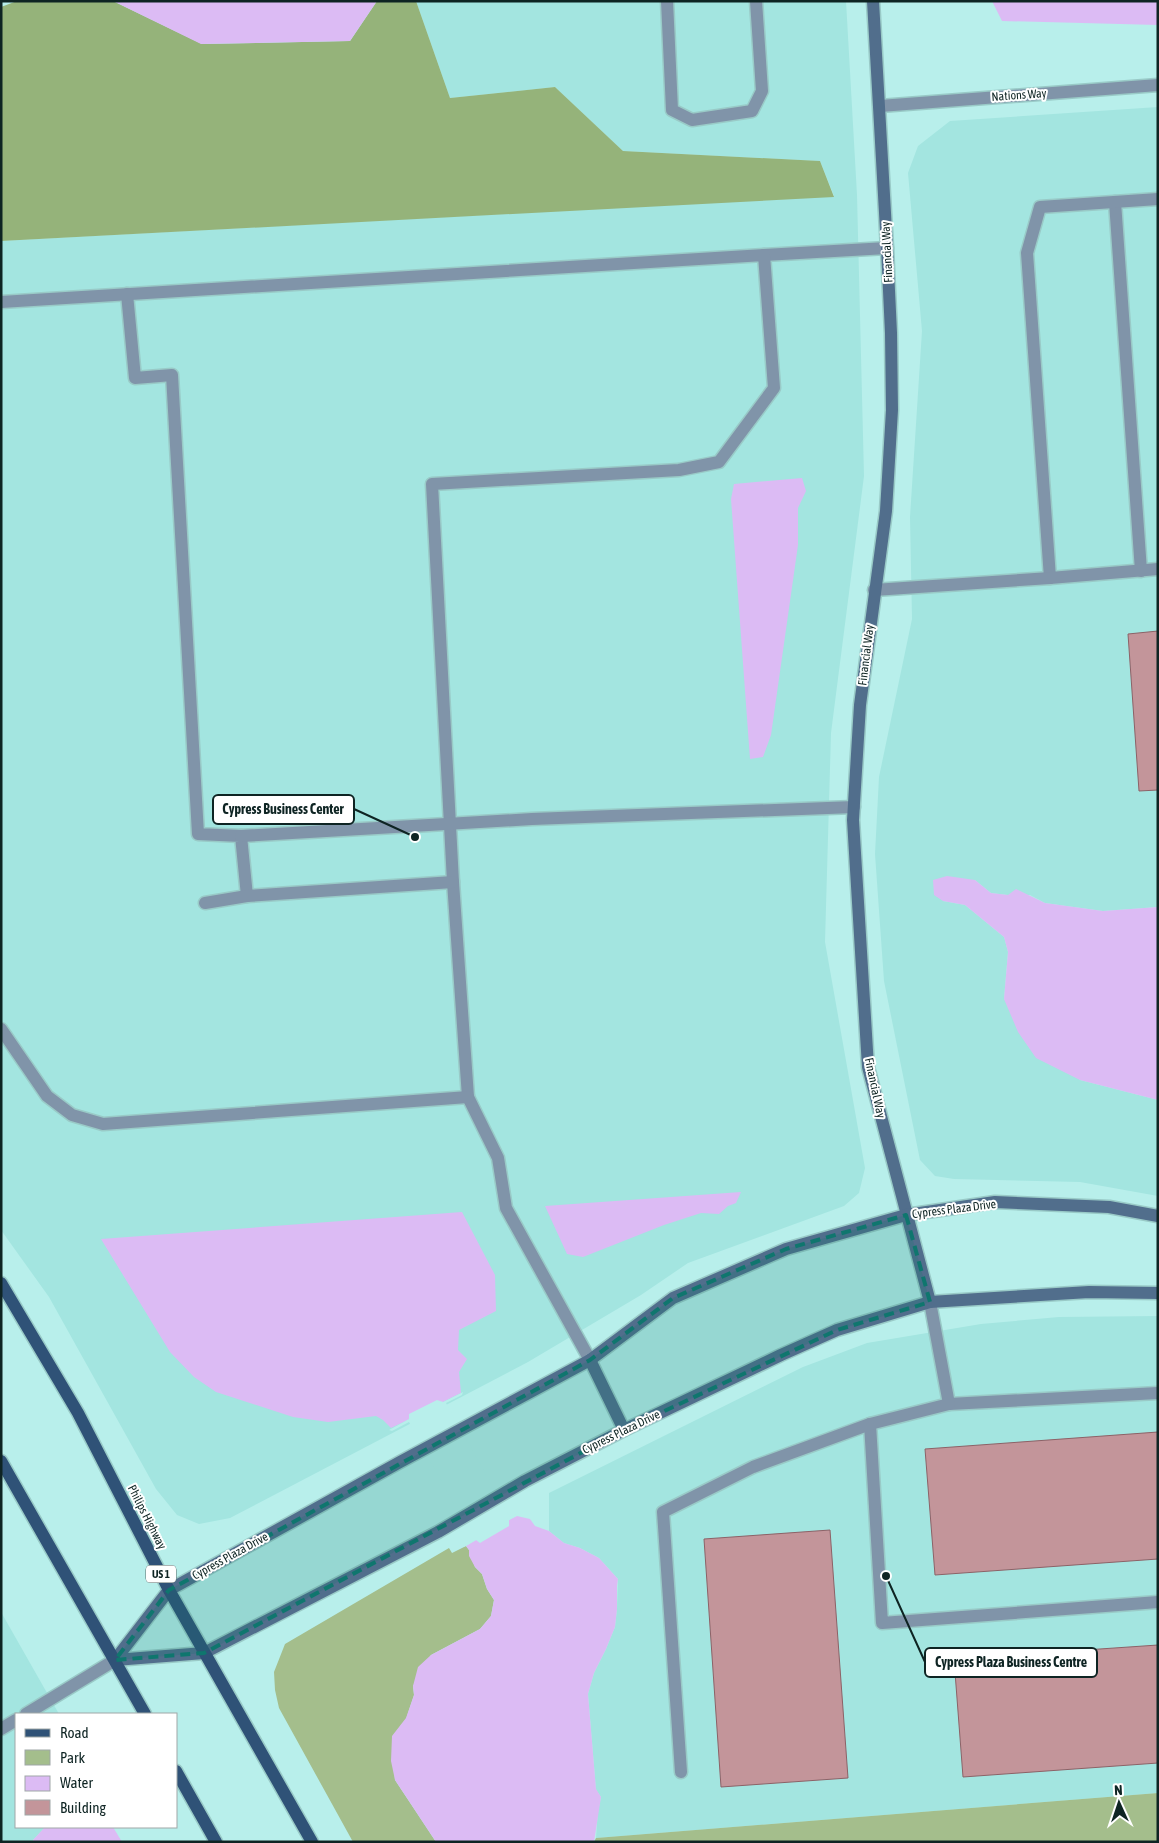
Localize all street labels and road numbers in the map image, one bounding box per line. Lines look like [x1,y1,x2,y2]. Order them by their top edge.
street label: Nations Way [991,86,1047,104]
street label: Financial Way [878,221,896,283]
street label: Financial Way [855,624,877,686]
street label: Financial Way [862,1057,888,1119]
street label: Cypress Plaza Drive [911,1197,997,1221]
street label: Cypress Plaza Drive [580,1407,662,1457]
street label: Philips Highway [125,1483,169,1552]
street label: Cypress Plaza Drive [190,1529,270,1583]
road number: US 1 [146,1566,176,1582]

